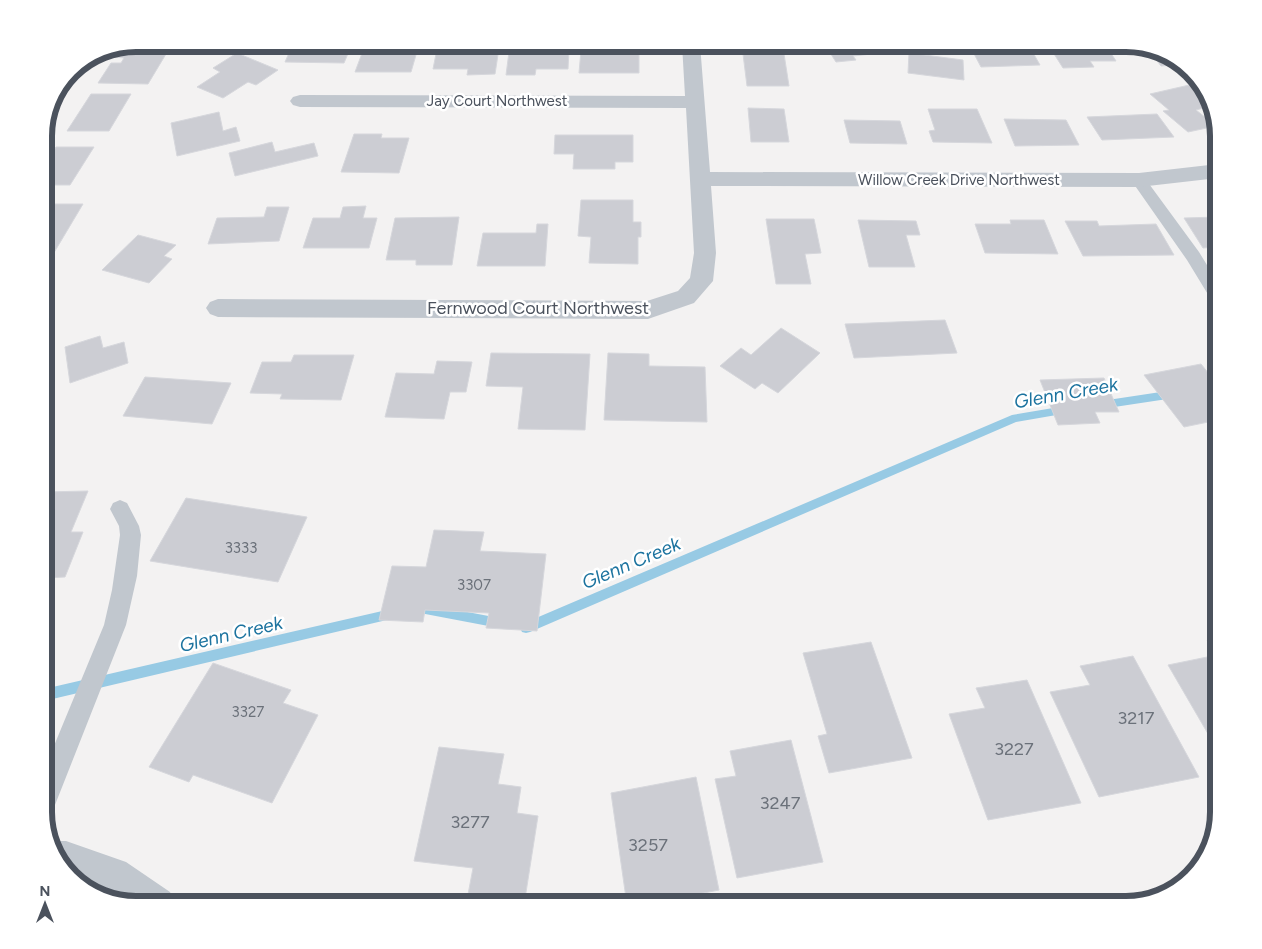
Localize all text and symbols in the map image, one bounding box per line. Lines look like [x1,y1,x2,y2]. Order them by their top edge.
street label: Jay Court Northwest [427,92,568,110]
street label: Willow Creek Drive Northwest [858,171,1060,189]
street label: Fernwood Court Northwest [427,297,649,319]
water label: Glenn Creek [1012,372,1121,413]
water label: Glenn Creek [578,532,685,594]
house number: 3333 [225,539,257,557]
house number: 3307 [457,576,491,594]
water label: Glenn Creek [177,611,286,657]
house number: 3327 [232,703,264,721]
house number: 3217 [1118,707,1155,729]
house number: 3227 [994,738,1034,760]
house number: 3247 [760,792,801,814]
house number: 3277 [450,811,490,833]
house number: 3257 [628,834,668,856]
north arrow [20,879,70,929]
text: N [40,883,50,900]

